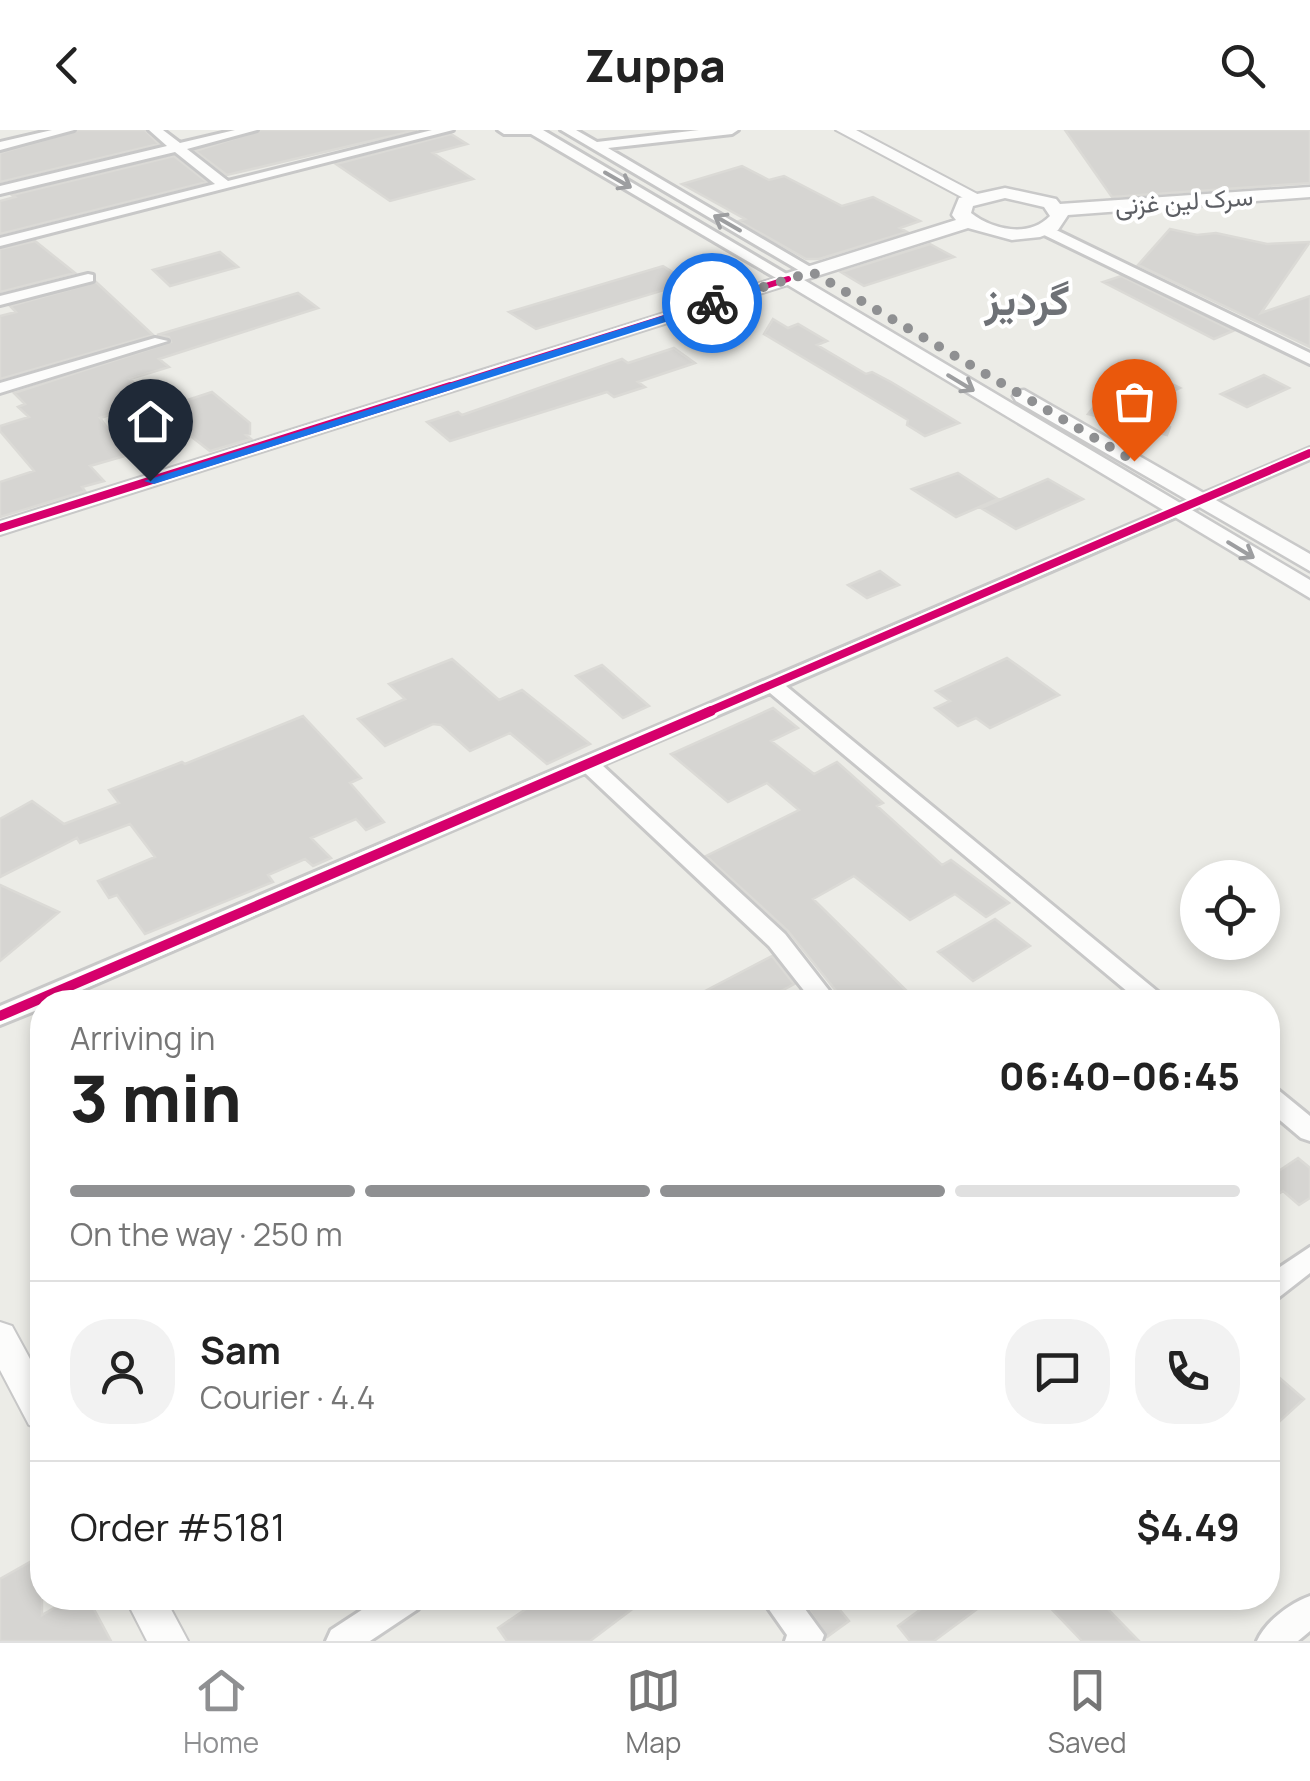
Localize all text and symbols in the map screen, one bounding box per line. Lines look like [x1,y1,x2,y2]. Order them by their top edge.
text: Zuppa [584,34,726,96]
icon: back [40,38,95,93]
icon: search [1215,38,1270,93]
one-way arrow [603,170,632,190]
street label: سرک لین غزنی [1114,178,1254,223]
one-way arrow [713,213,742,233]
courier [662,253,762,353]
district label: گردیز [984,270,1069,328]
icon: bike [685,276,740,331]
pin [1092,359,1177,462]
one-way arrow [946,373,975,393]
icon: bag [1107,374,1162,429]
pin [108,379,193,482]
icon: home [123,394,178,449]
one-way arrow [1226,540,1255,560]
map controls [1180,860,1280,960]
button: locate [1180,860,1280,960]
text: Arriving in [70,1016,215,1060]
text: 06:40–06:45 [999,1049,1240,1101]
text: 3 min [70,1053,242,1142]
text: On the way · 250 m [70,1212,343,1256]
button: person [70,1319,175,1424]
button: chat [1005,1319,1110,1424]
button: phone [1135,1319,1240,1424]
text: Sam [200,1323,281,1375]
text: Courier · 4.4 [200,1375,375,1419]
text: Order #5181 [70,1500,285,1552]
text: $4.49 [1136,1500,1240,1552]
tab: Home [183,1663,259,1761]
tab: Map [626,1663,681,1761]
tab: Saved [1048,1663,1127,1761]

